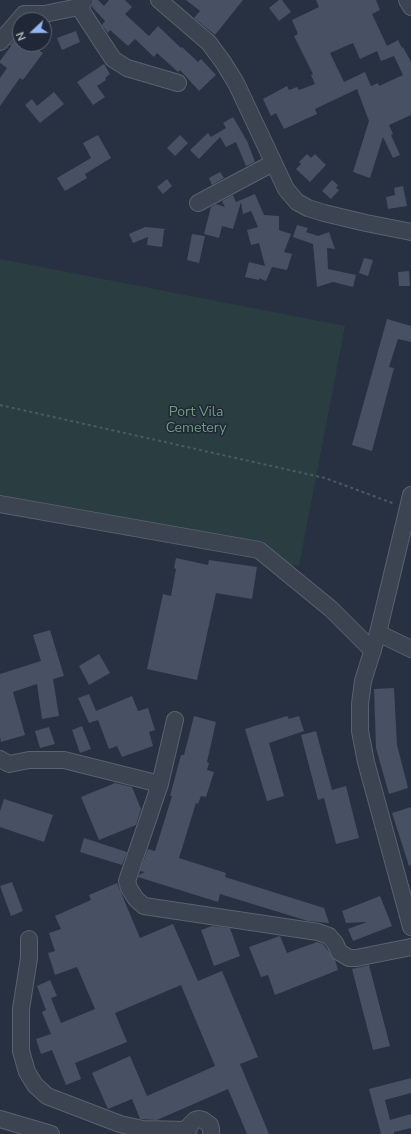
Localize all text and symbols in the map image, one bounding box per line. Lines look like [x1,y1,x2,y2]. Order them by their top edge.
north arrow [12,12,52,52]
text: N [13,30,30,43]
park label: Port Vila Cemetery [166,405,226,438]

